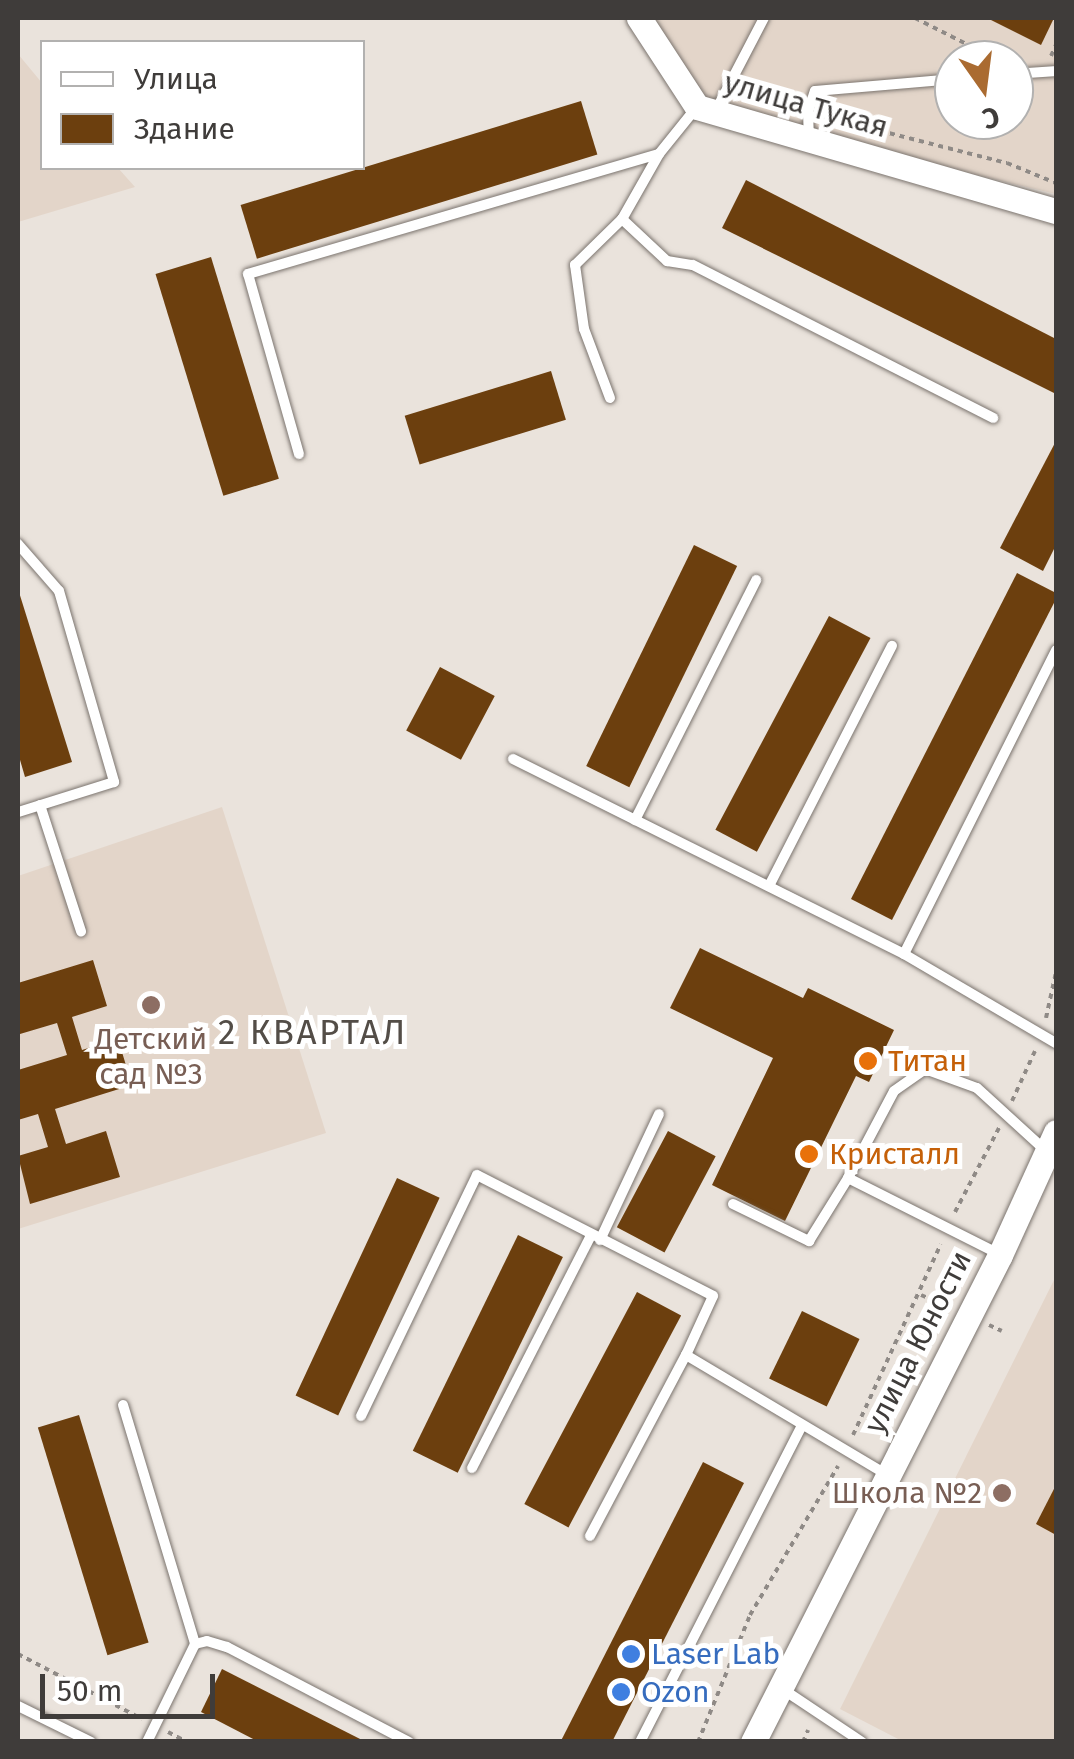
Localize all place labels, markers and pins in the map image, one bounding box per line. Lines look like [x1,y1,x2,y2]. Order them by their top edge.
marker: Детский сад №3 [140,994,162,1016]
place label: Детский сад №3 [95,1021,207,1092]
place label: Титан [888,1043,967,1079]
marker: Титан [857,1050,879,1072]
place label: Кристалл [829,1136,960,1172]
marker: Кристалл [798,1143,820,1165]
place label: Школа №2 [832,1475,982,1511]
marker: Школа №2 [991,1482,1013,1504]
place label: Laser Lab [651,1636,780,1672]
marker: Laser Lab [620,1643,642,1665]
place label: Ozon [641,1674,709,1710]
marker: Ozon [610,1681,632,1703]

